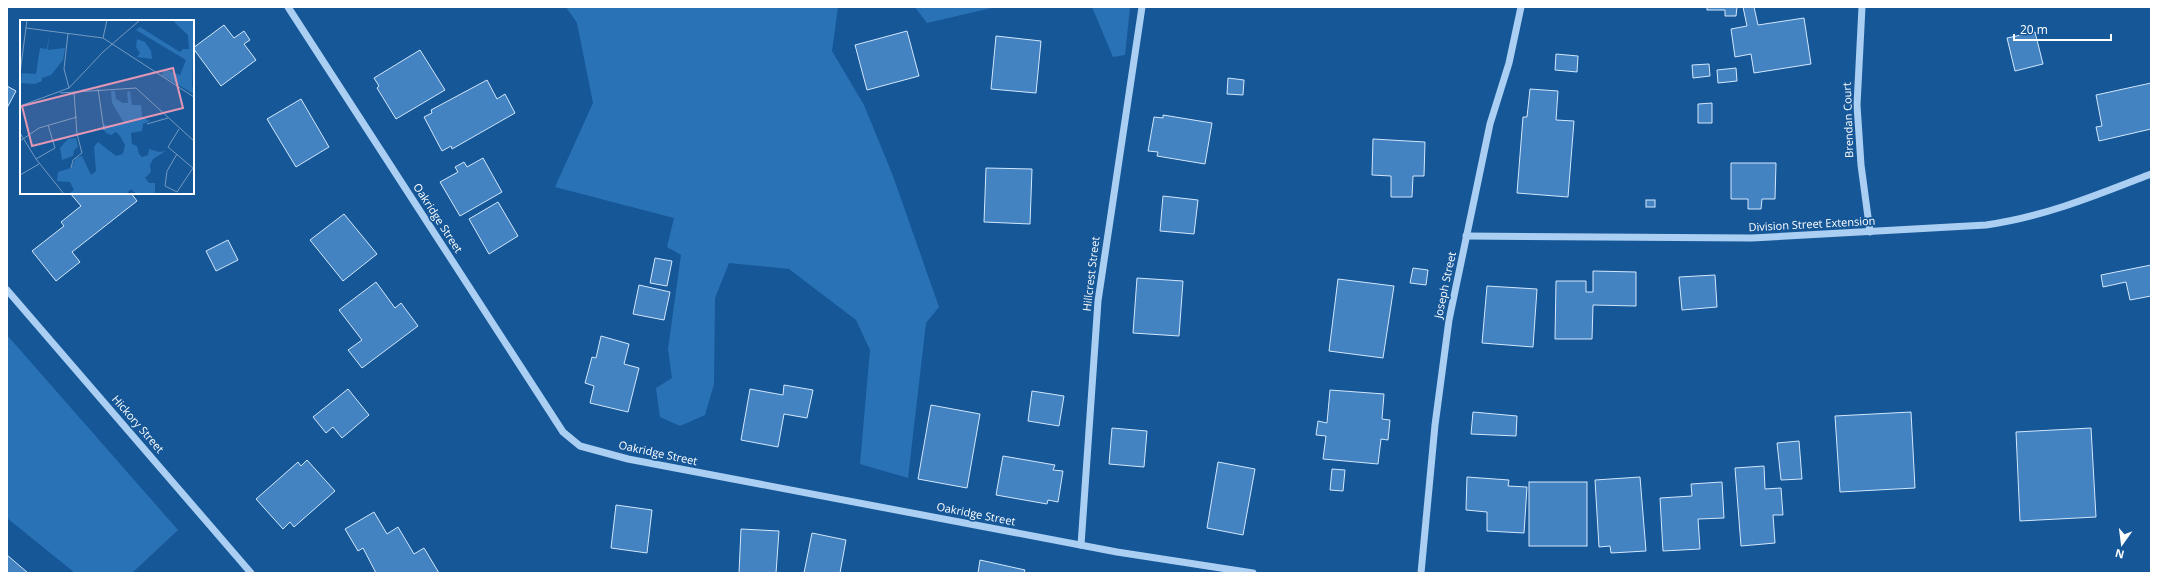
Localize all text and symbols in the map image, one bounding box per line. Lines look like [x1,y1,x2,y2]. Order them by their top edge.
scale bar [2014,16,2111,42]
inset map [20,20,194,194]
text: 20 m [2020,21,2048,38]
street label: Brendan Court [1839,82,1856,158]
street label: Oakridge Street [410,180,467,255]
street label: Division Street Extension [1748,213,1876,234]
street label: Hillcrest Street [1078,236,1103,312]
street label: Joseph Street [1430,250,1459,321]
street label: Hickory Street [109,392,168,456]
street label: Oakridge Street [617,437,699,468]
street label: Oakridge Street [935,498,1017,529]
north arrow [2102,524,2142,564]
text: N [2113,546,2126,563]

